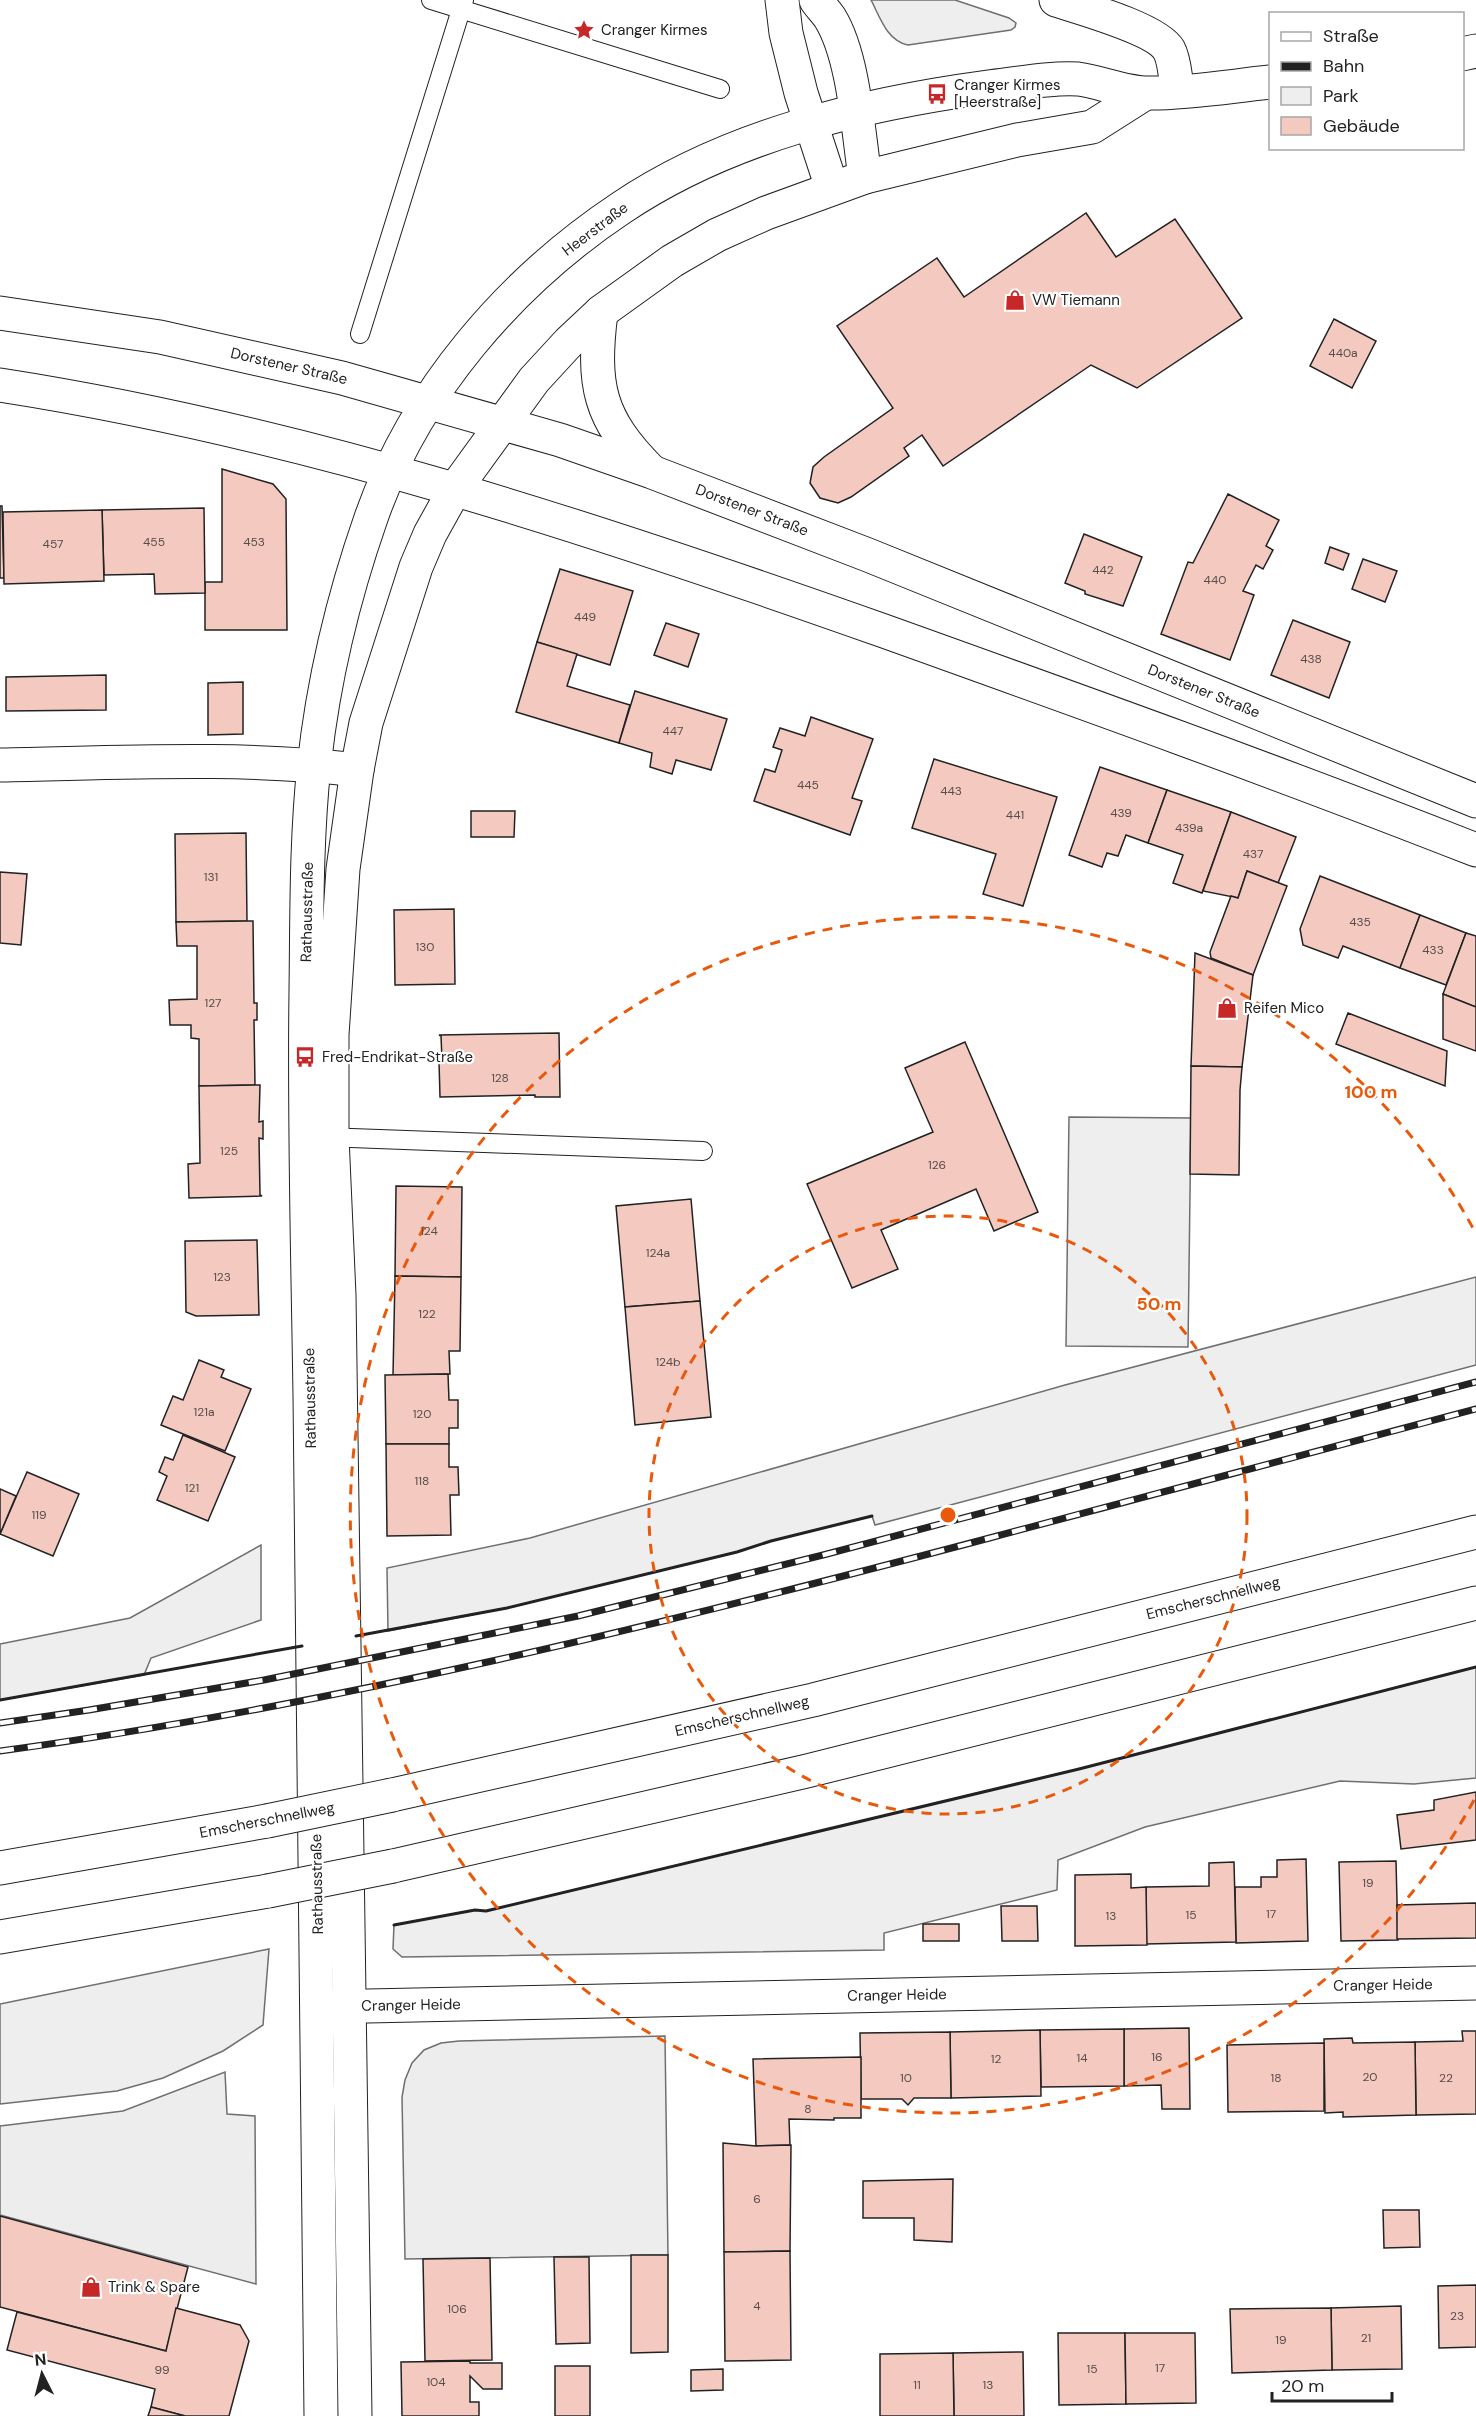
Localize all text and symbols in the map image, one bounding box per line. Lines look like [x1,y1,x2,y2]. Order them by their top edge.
legend [1269,12,1464,150]
place icon: Cranger Kirmes [572,18,596,42]
place label: Cranger Kirmes [601,20,708,40]
text: Straße [1323,24,1379,48]
text: Bahn [1323,54,1364,78]
place label: Cranger Kirmes [Heerstraße] [954,75,1061,112]
bus stop icon: Cranger Kirmes [Heerstraße] [925,82,949,106]
text: Park [1323,84,1359,108]
text: Gebäude [1323,114,1400,138]
street label: Heerstraße [558,198,632,260]
shop icon: VW Tiemann [1003,288,1027,312]
place label: VW Tiemann [1032,290,1120,310]
street label: Dorstener Straße [229,343,349,389]
house number: 440a [1328,345,1358,361]
street label: Dorstener Straße [693,479,811,541]
house number: 455 [143,534,165,550]
house number: 453 [243,534,265,550]
house number: 457 [43,536,63,552]
house number: 442 [1092,562,1114,578]
house number: 440 [1204,572,1226,588]
house number: 449 [574,609,596,625]
house number: 438 [1300,651,1322,667]
street label: Dorstener Straße [1145,659,1263,723]
house number: 447 [663,723,683,739]
house number: 445 [797,777,819,793]
house number: 443 [940,783,962,799]
house number: 439 [1110,805,1132,821]
house number: 441 [1006,807,1024,823]
house number: 439a [1175,820,1203,836]
house number: 437 [1243,846,1263,862]
street label: Rathausstraße [296,862,318,962]
house number: 131 [204,869,218,885]
house number: 435 [1349,914,1371,930]
house number: 130 [415,939,435,955]
house number: 433 [1422,942,1444,958]
house number: 127 [205,995,221,1011]
shop icon: Reifen Mico [1215,996,1239,1020]
place label: Reifen Mico [1244,998,1324,1018]
bus stop icon: Fred-Endrikat-Straße [293,1045,317,1069]
place label: Fred-Endrikat-Straße [322,1047,473,1067]
house number: 128 [491,1070,509,1086]
text: 100 m [1344,1080,1398,1104]
house number: 125 [220,1143,238,1159]
house number: 126 [928,1157,946,1173]
house number: 124 [420,1223,438,1239]
house number: 124a [646,1245,670,1261]
house number: 123 [213,1269,231,1285]
text: 50 m [1136,1292,1182,1316]
house number: 122 [418,1306,436,1322]
street label: Rathausstraße [299,1348,321,1448]
house number: 124b [655,1354,681,1370]
house number: 121a [194,1404,214,1420]
house number: 120 [413,1406,431,1422]
house number: 118 [415,1473,429,1489]
house number: 121 [185,1480,199,1496]
centre of rings [938,1505,958,1525]
house number: 119 [31,1507,47,1523]
street label: Emscherschnellweg [1144,1572,1282,1624]
street label: Emscherschnellweg [673,1691,811,1741]
street label: Emscherschnellweg [198,1797,336,1843]
street label: Rathausstraße [306,1834,328,1934]
house number: 19 [1362,1875,1374,1891]
house number: 17 [1266,1906,1276,1922]
house number: 15 [1185,1907,1197,1923]
house number: 13 [1106,1908,1116,1924]
street label: Cranger Heide [1333,1974,1433,1996]
street label: Cranger Heide [847,1984,947,2006]
street label: Cranger Heide [361,1994,461,2016]
house number: 16 [1151,2049,1163,2065]
house number: 14 [1076,2050,1088,2066]
house number: 12 [991,2051,1001,2067]
house number: 20 [1362,2069,1378,2085]
house number: 10 [900,2070,912,2086]
house number: 18 [1270,2070,1282,2086]
house number: 22 [1439,2070,1453,2086]
house number: 8 [804,2101,812,2117]
house number: 6 [753,2191,761,2207]
shop icon: Trink & Spare [79,2275,103,2299]
place label: Trink & Spare [108,2277,200,2297]
house number: 4 [753,2298,761,2314]
house number: 106 [447,2301,467,2317]
house number: 23 [1450,2308,1464,2324]
house number: 21 [1361,2330,1371,2346]
house number: 19 [1275,2332,1287,2348]
north arrow [12,2344,72,2404]
text: N [34,2349,47,2371]
house number: 17 [1155,2360,1165,2376]
house number: 15 [1086,2361,1098,2377]
house number: 99 [154,2362,170,2378]
scale bar [1272,2365,1392,2403]
house number: 104 [426,2374,446,2390]
text: 20 m [1281,2374,1324,2398]
house number: 11 [913,2377,921,2393]
house number: 13 [983,2377,993,2393]

